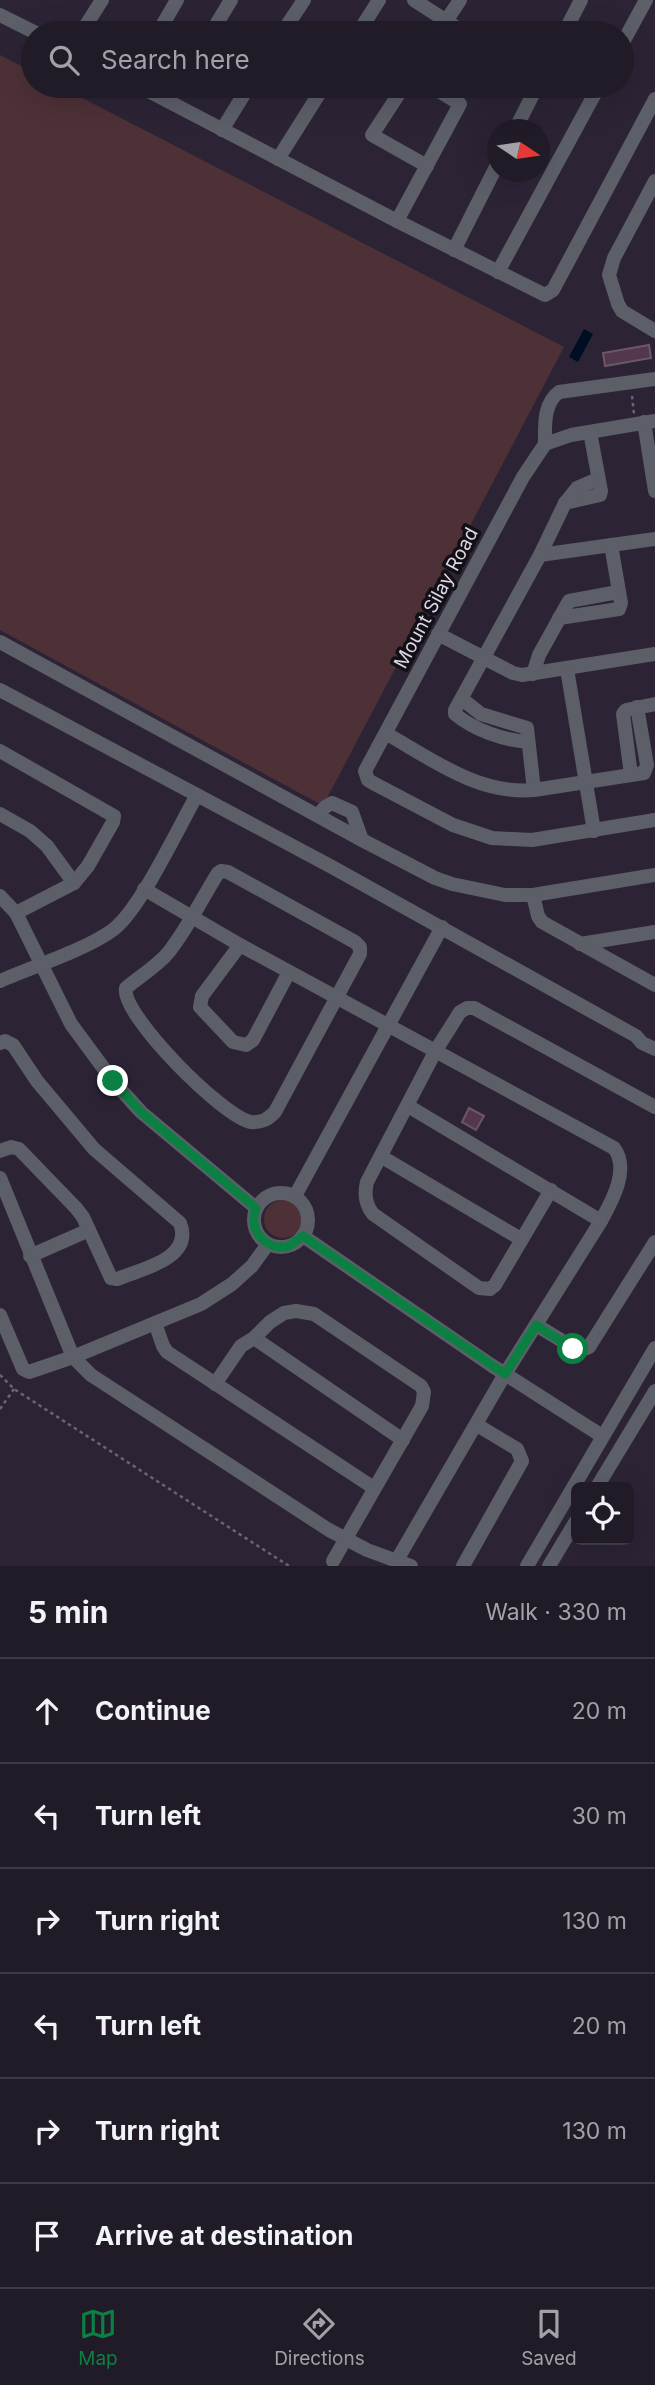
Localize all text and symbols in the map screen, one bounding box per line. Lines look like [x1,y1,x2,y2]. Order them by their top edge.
search box [21,21,634,98]
icon: search [45,41,83,79]
text: Search here [101,44,250,75]
north arrow [487,119,550,182]
street label: Mount Silay Road [389,524,483,672]
route end [97,1065,128,1096]
route start [557,1333,588,1364]
map controls [571,1482,634,1545]
button: locate [571,1482,634,1545]
text: 5 min [28,1594,108,1630]
text: Walk · 330 m [485,1598,627,1626]
icon: ahead [28,1692,66,1730]
text: Continue [95,1695,211,1726]
text: 20 m [572,1697,627,1725]
icon: left [28,1797,66,1835]
text: Turn left [95,1800,201,1831]
text: 30 m [572,1802,627,1830]
icon: right [28,1902,66,1940]
text: Turn right [95,1905,220,1936]
text: 130 m [562,1907,627,1935]
icon: left [28,2007,66,2045]
text: Turn left [95,2010,201,2041]
text: 20 m [572,2012,627,2040]
icon: right [28,2112,66,2150]
text: Turn right [95,2115,220,2146]
text: 130 m [562,2117,627,2145]
icon: arrive [28,2217,66,2255]
text: Arrive at destination [95,2220,354,2251]
tab: Map [78,2305,118,2370]
tab: Directions [274,2305,365,2370]
tab: Saved [521,2305,577,2370]

